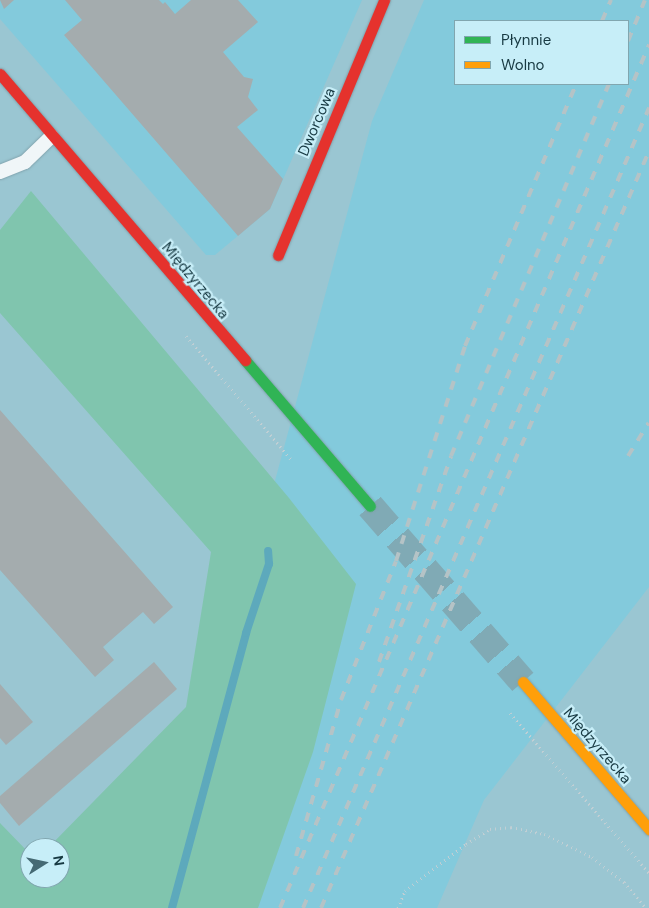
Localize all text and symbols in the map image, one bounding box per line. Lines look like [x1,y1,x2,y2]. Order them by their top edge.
legend [454,20,629,85]
text: Płynnie [501,30,551,50]
text: Wolno [501,55,545,75]
street label: Dworcowa [295,85,339,159]
street label: Międzyrzecka [158,239,232,323]
street label: Międzyrzecka [559,704,635,788]
north arrow [20,838,70,888]
text: N [49,854,69,867]

